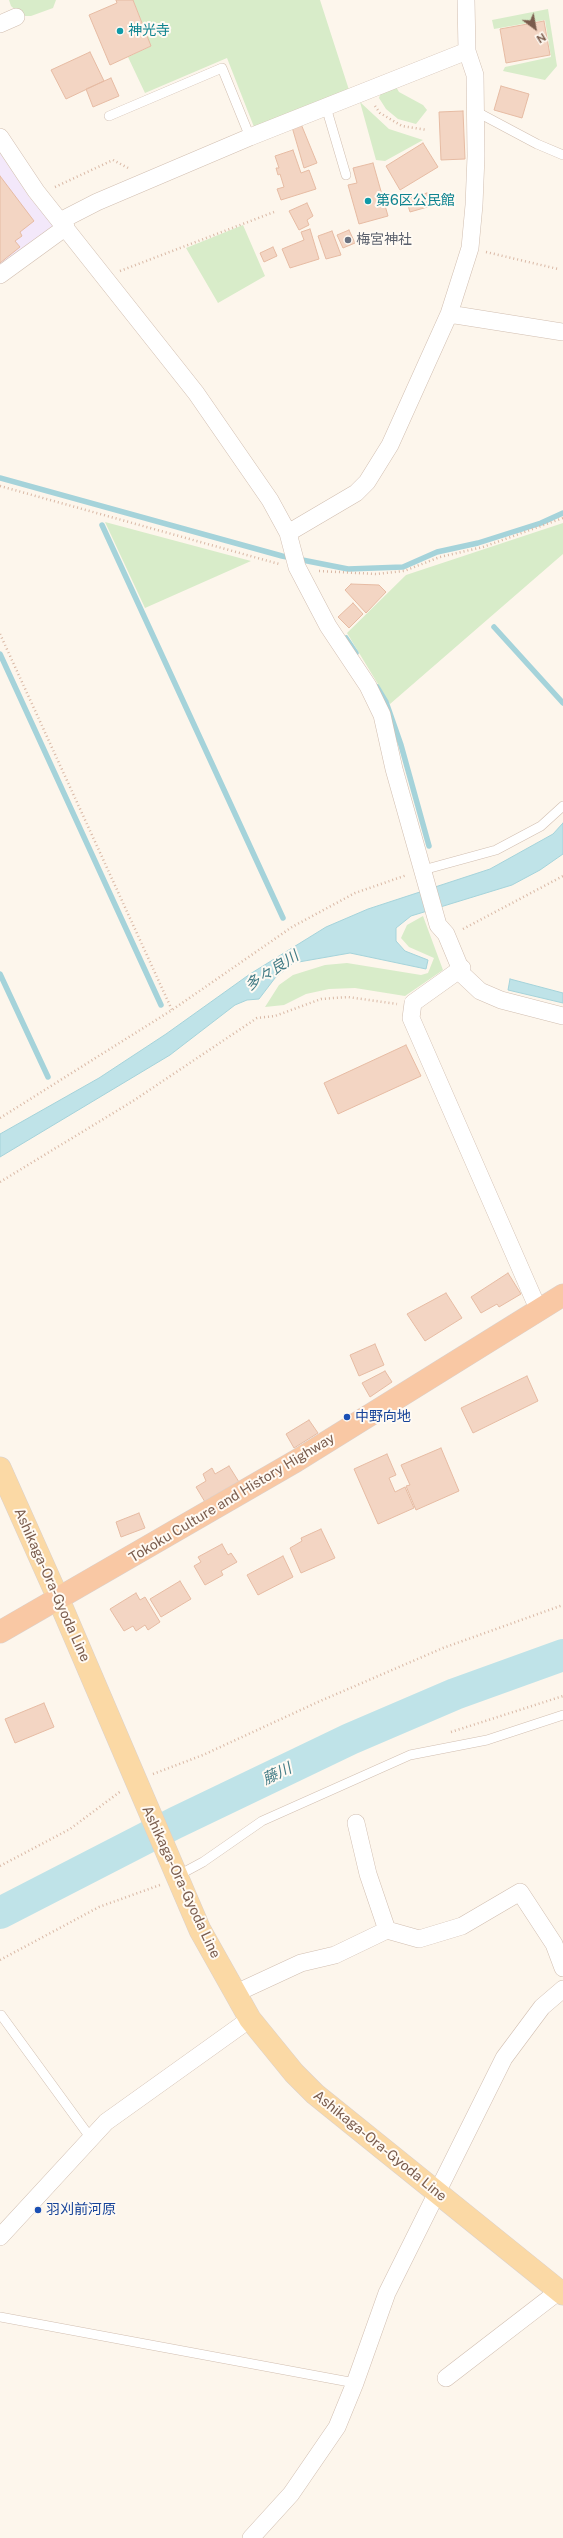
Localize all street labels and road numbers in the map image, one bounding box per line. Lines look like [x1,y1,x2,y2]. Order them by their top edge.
street label: Tokoku Culture and History Highway [126,1430,338,1566]
street label: Ashikaga-Ora-Gyoda Line [10,1506,94,1664]
street label: Ashikaga-Ora-Gyoda Line [138,1803,224,1961]
street label: Ashikaga-Ora-Gyoda Line [310,2087,450,2205]

